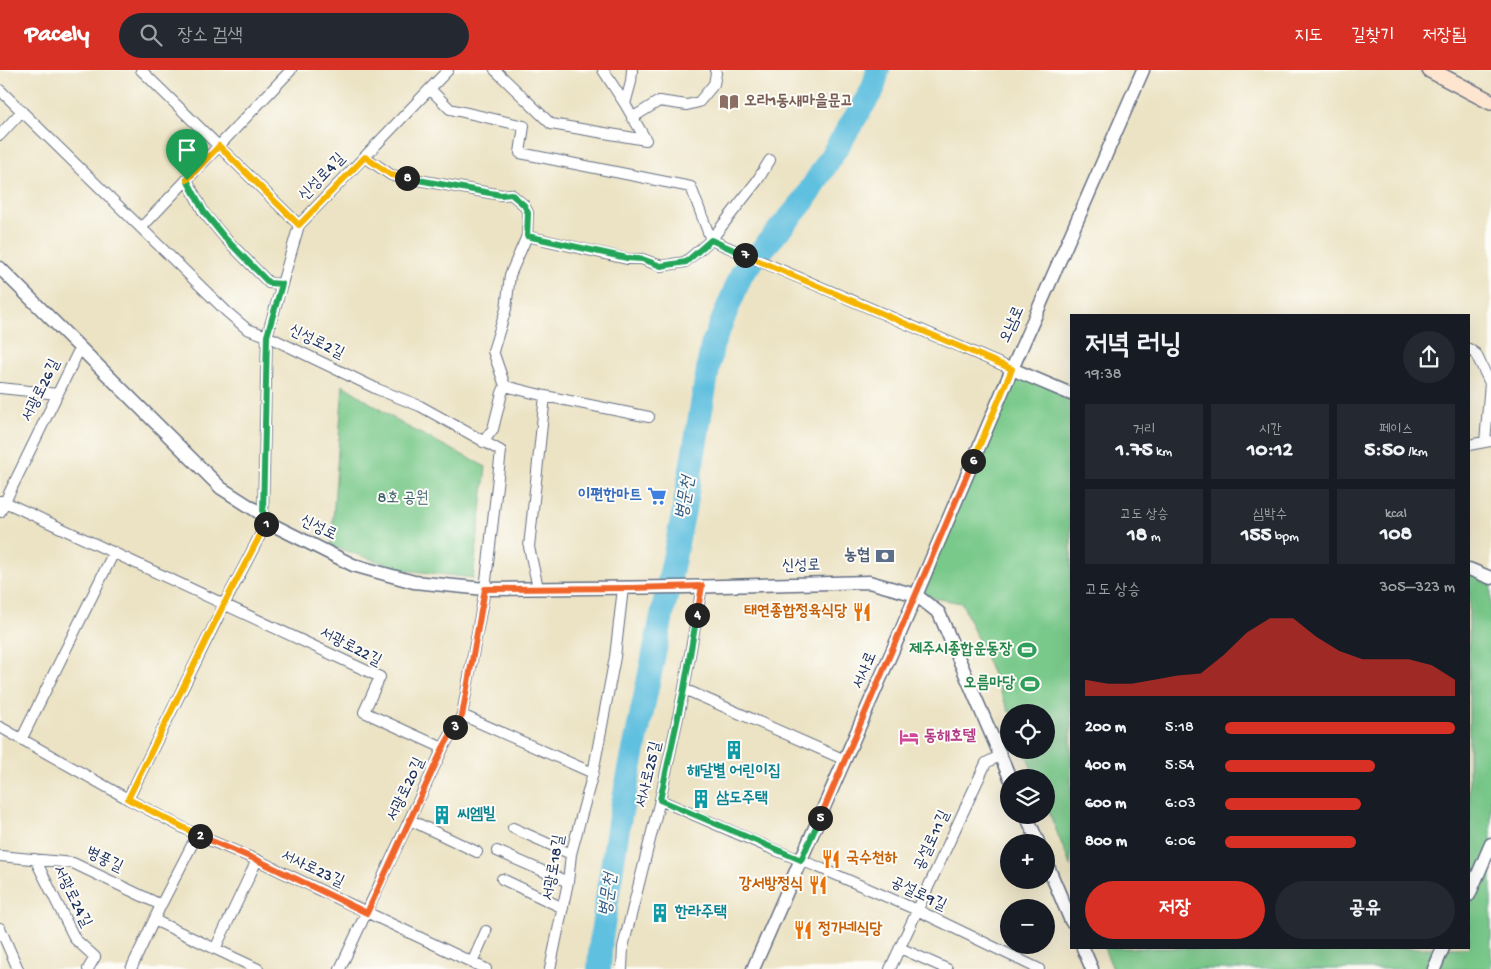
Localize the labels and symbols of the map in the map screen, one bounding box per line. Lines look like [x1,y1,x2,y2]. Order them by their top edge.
library icon: 오라1동새마을문고 [718,91,740,113]
place label: 오라1동새마을문고 [744,92,853,112]
pin [166,129,208,180]
street label: 신성로4길 [296,150,350,206]
pin: 8 [394,166,420,190]
pin: 7 [732,242,758,268]
street label: 오남로 [996,303,1030,347]
street label: 신성로2길 [285,321,347,365]
street label: 서광로26길 [19,356,65,425]
pin: 6 [960,448,986,474]
water label: 병문천 [672,473,700,521]
supermarket icon: 이편한마트 [646,485,668,507]
place label: 이편한마트 [578,487,642,506]
park label: 8호 공원 [377,490,429,509]
pin: 1 [254,512,278,536]
street label: 신성로 [296,512,340,546]
bank icon: 농협 [874,545,896,567]
place label: 농협 [844,547,870,566]
street label: 신성로 [782,557,820,577]
restaurant icon: 태연종합정육식당 [851,601,873,623]
pin: 4 [684,602,710,628]
place label: 태연종합정육식당 [744,602,847,622]
street label: 서광로22길 [316,624,384,672]
sports icon: 제주시종합운동장 [1016,639,1038,661]
place label: 제주시종합운동장 [909,640,1012,660]
street label: 서사로 [850,650,882,692]
sports icon: 오름마당 [1019,673,1041,695]
place label: 오름마당 [964,674,1015,694]
pin: 3 [442,714,468,740]
hotel icon: 동해호텔 [898,726,920,748]
place label: 동해호텔 [924,728,977,747]
building icon: 해달별 어린이집 [723,739,745,761]
street label: 서사로25길 [633,740,667,810]
street label: 서광로20길 [384,755,430,825]
place label: 해달별 어린이집 [686,762,781,782]
building icon: 삼도주택 [690,788,712,810]
place label: 삼도주택 [716,790,768,809]
building icon: 씨엠빌 [431,804,453,826]
place label: 씨엠빌 [457,805,496,825]
pin: 5 [808,806,832,830]
street label: 공설로11길 [910,807,955,874]
pin: 2 [188,824,212,848]
street label: 서광로18길 [540,833,570,903]
street label: 병풍길 [82,844,126,878]
street label: 서사로23길 [277,847,347,893]
restaurant icon: 국수천하 [820,848,842,870]
place label: 국수천하 [846,850,898,869]
street label: 서광로24길 [47,863,95,931]
water label: 병문천 [596,871,623,918]
street label: 공설로9길 [887,873,950,916]
restaurant icon: 강서방정식 [807,874,829,896]
place label: 강서방정식 [739,876,803,895]
building icon: 한라주택 [649,902,671,924]
place label: 한라주택 [674,904,727,923]
restaurant icon: 정가네식당 [792,919,814,941]
place label: 정가네식당 [818,921,883,940]

